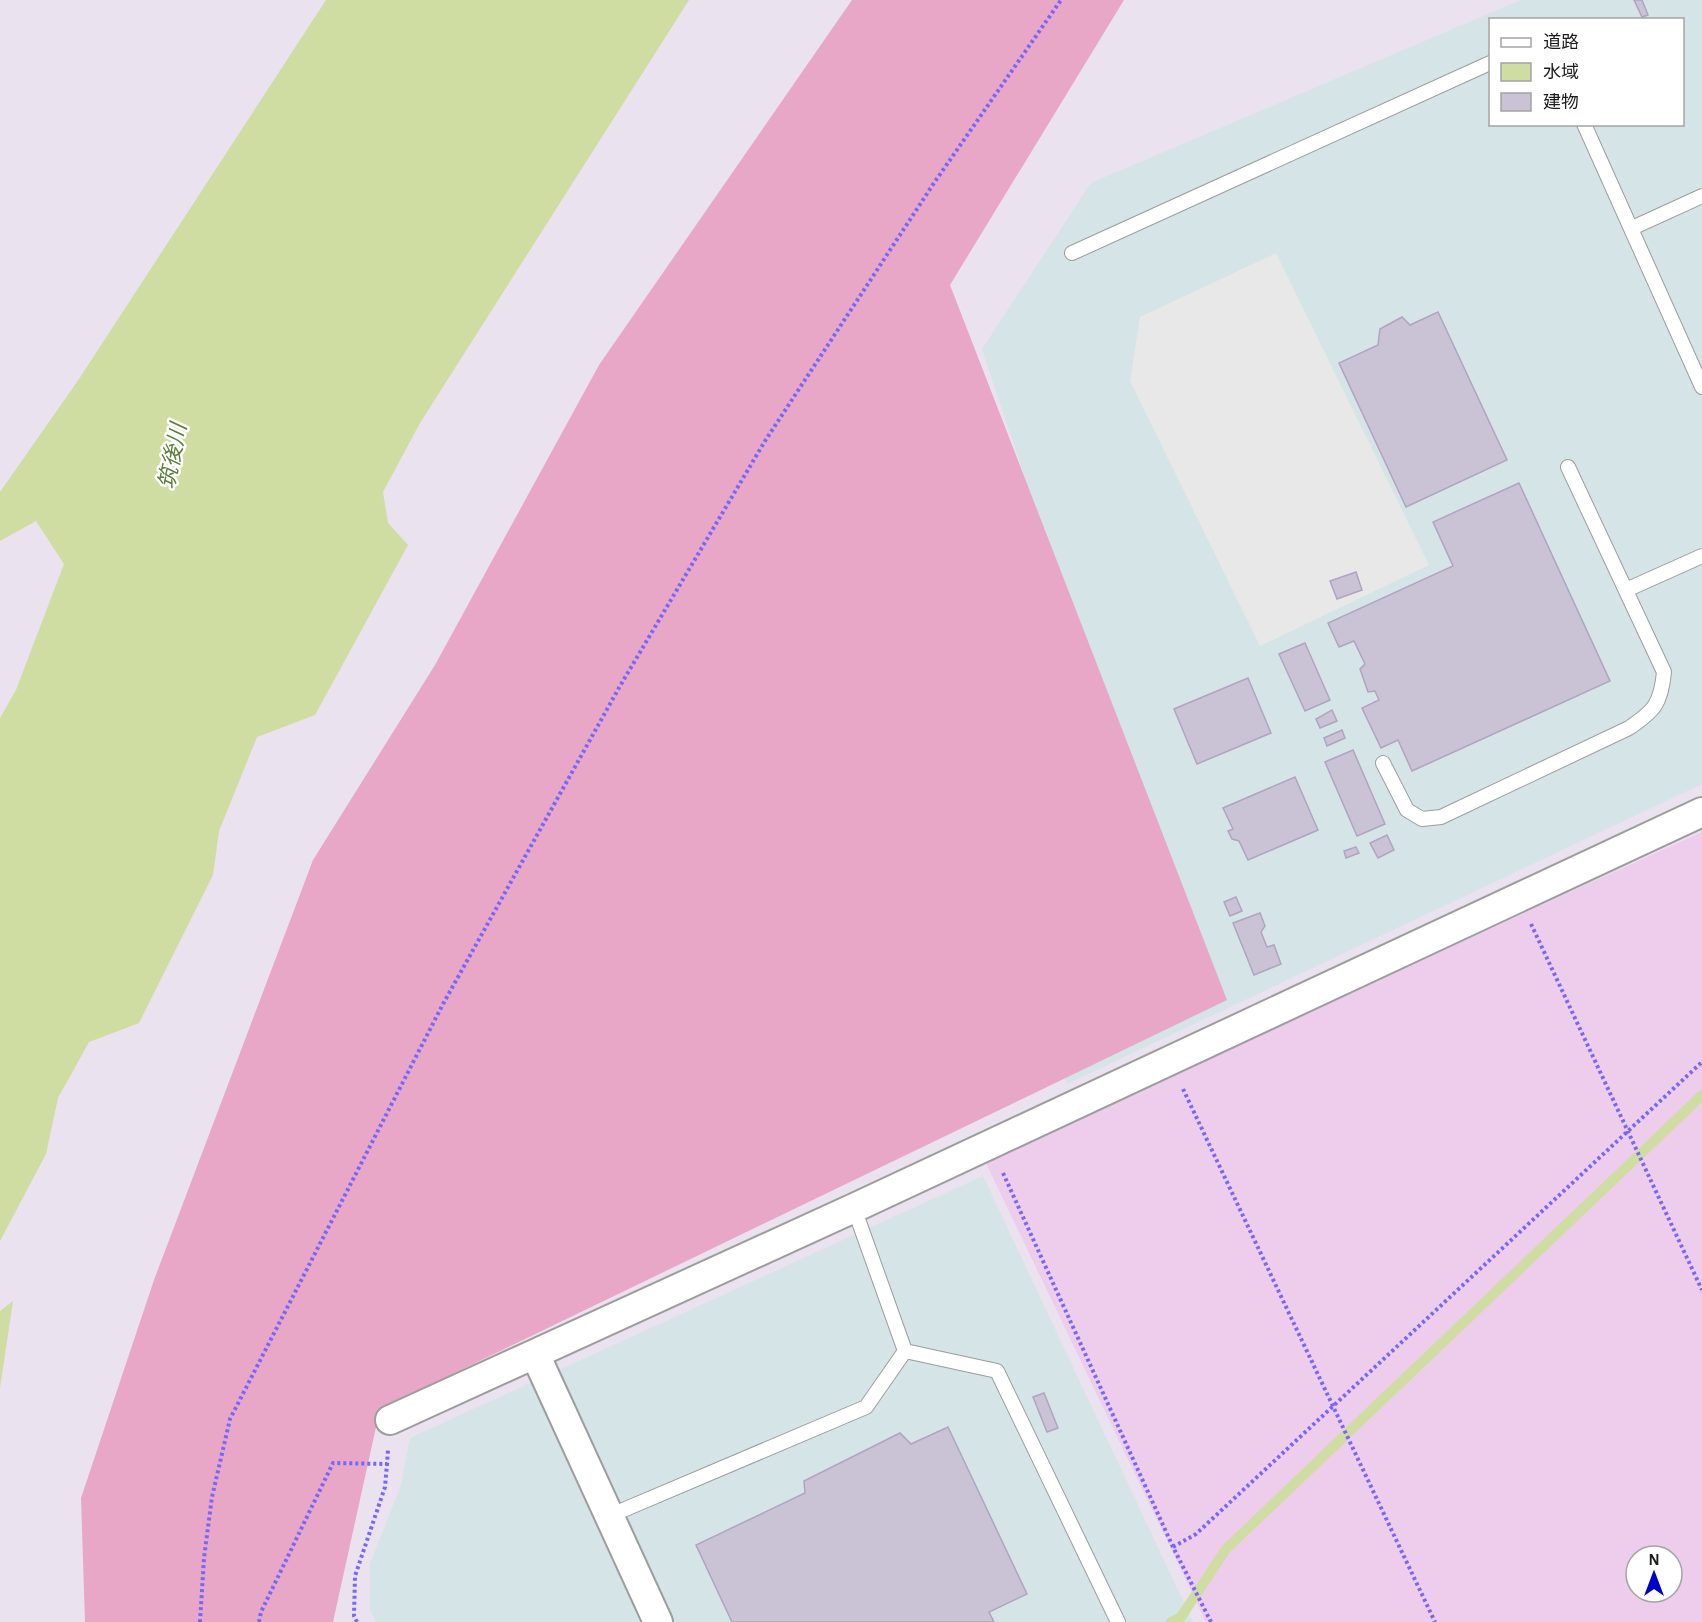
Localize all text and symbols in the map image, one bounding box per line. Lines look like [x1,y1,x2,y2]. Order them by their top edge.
legend [1489,18,1684,126]
text: 道路 [1543,32,1579,52]
text: 水域 [1543,63,1579,82]
text: 建物 [1543,92,1579,112]
water label: 筑後川 [155,420,190,491]
north arrow [1624,1544,1684,1604]
text: N [1648,1552,1660,1568]

